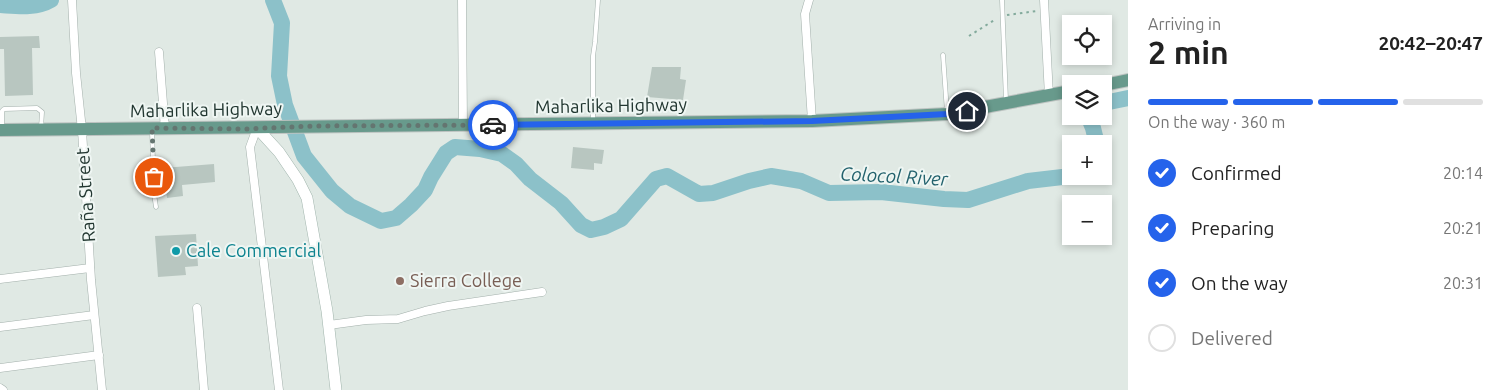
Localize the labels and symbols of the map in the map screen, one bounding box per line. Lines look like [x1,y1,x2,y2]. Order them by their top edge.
pin [946,90,988,132]
street label: Maharlika Highway [535,94,688,116]
street label: Maharlika Highway [130,98,283,120]
courier [468,100,518,150]
street label: Raña Street [72,147,98,243]
pin [133,156,175,198]
water label: Colocol River [839,162,949,190]
place label: Cale Commercial [186,240,321,260]
marker: Cale Commercial [170,245,182,257]
place label: Sierra College [410,270,522,290]
marker: Sierra College [394,275,406,287]

